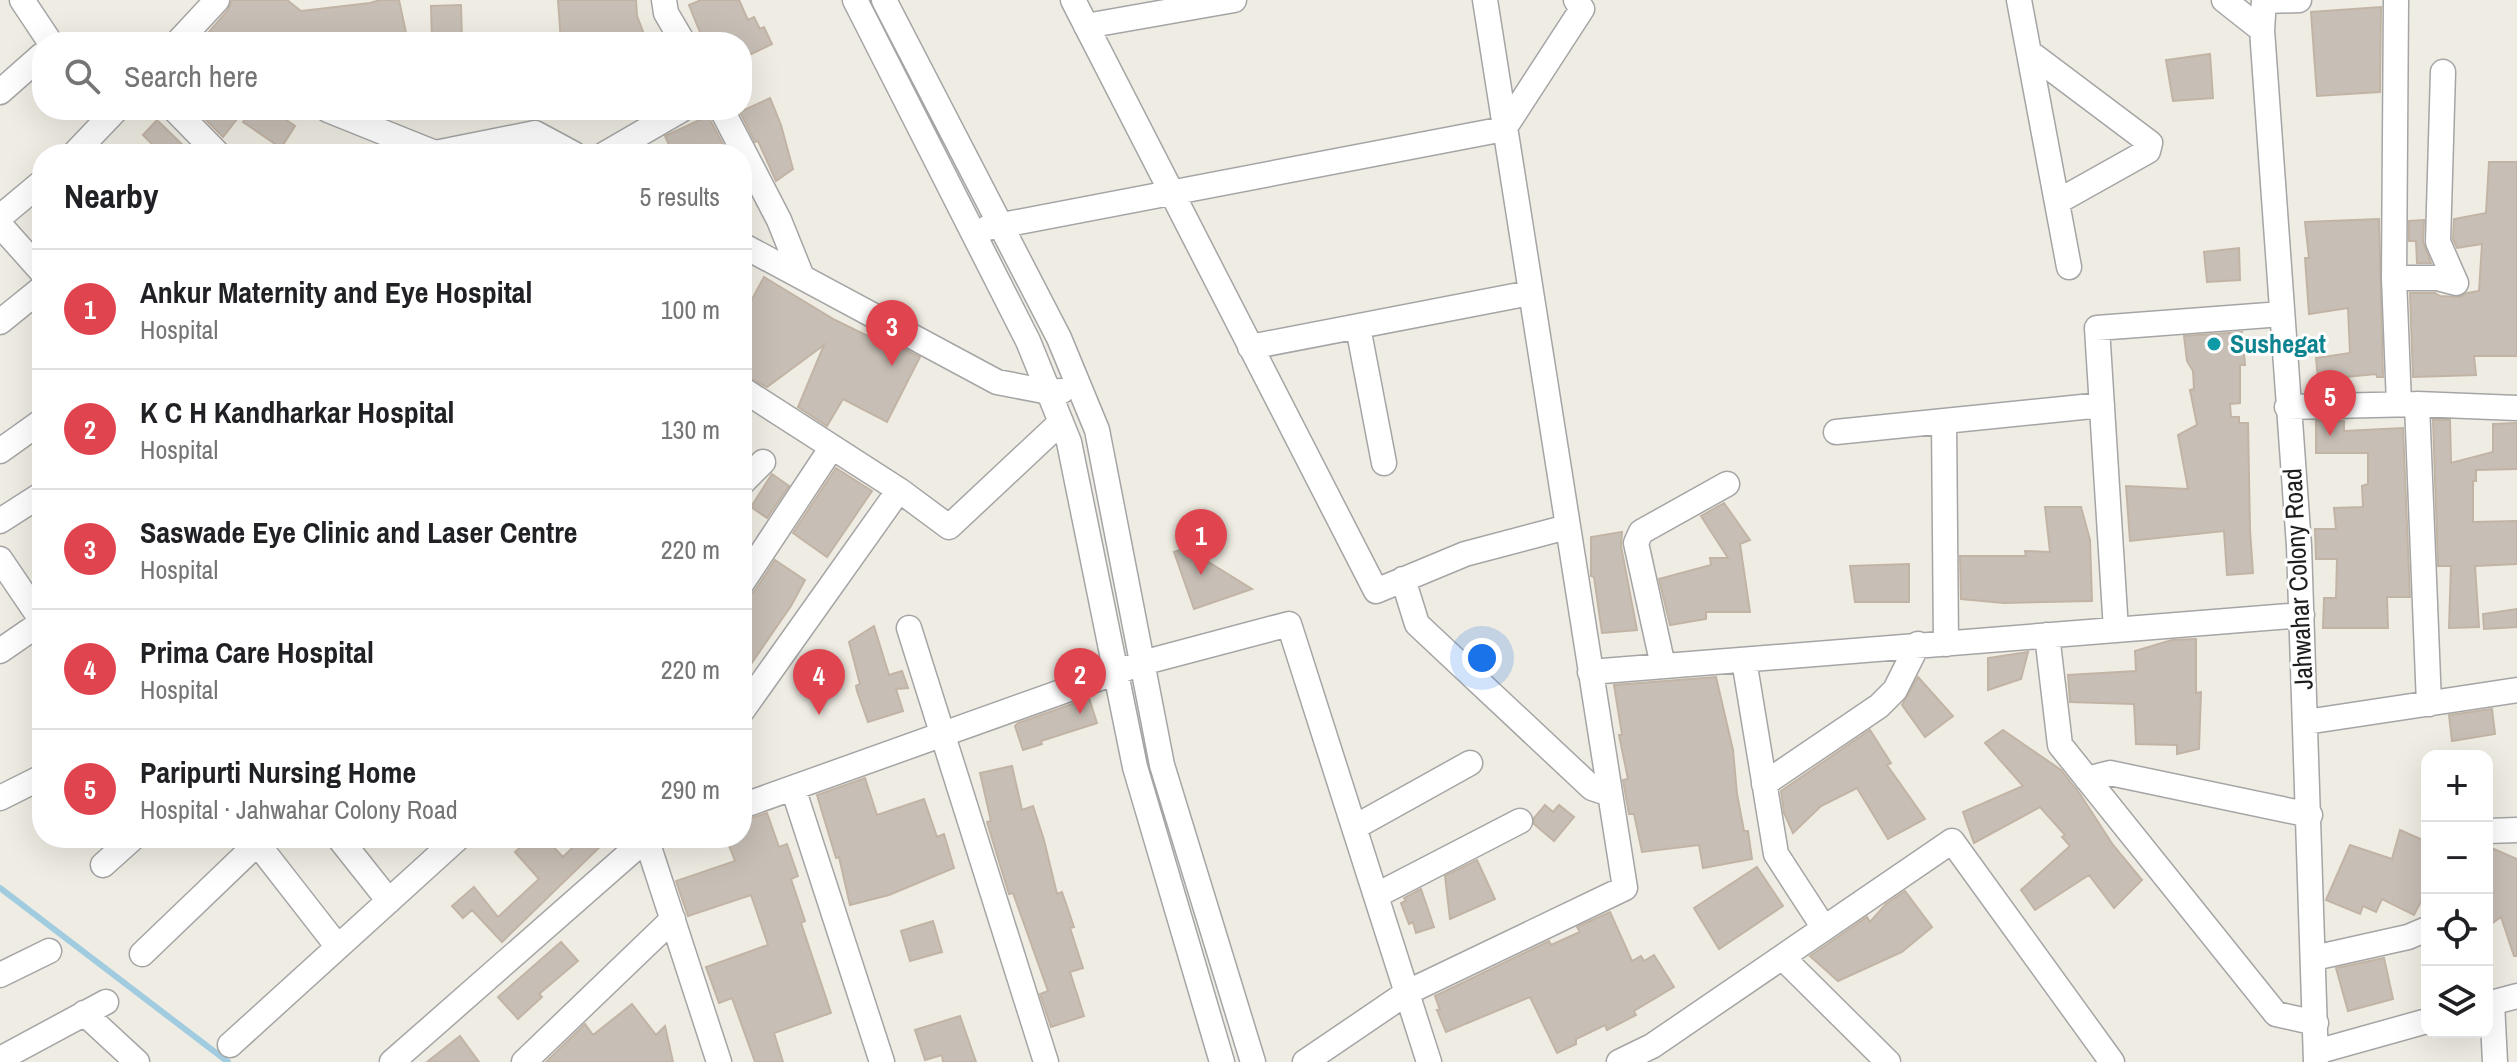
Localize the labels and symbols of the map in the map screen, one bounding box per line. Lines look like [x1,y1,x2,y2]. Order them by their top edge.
pin: 3 [866,300,918,366]
place label: Sushegat [2230,326,2326,361]
marker: Sushegat [2205,335,2223,353]
pin: 5 [2304,370,2356,436]
street label: Jahwahar Colony Road [2274,467,2321,691]
pin: 1 [1175,509,1227,575]
your location [1462,638,1502,678]
pin: 2 [1054,648,1106,714]
pin: 4 [793,649,845,715]

